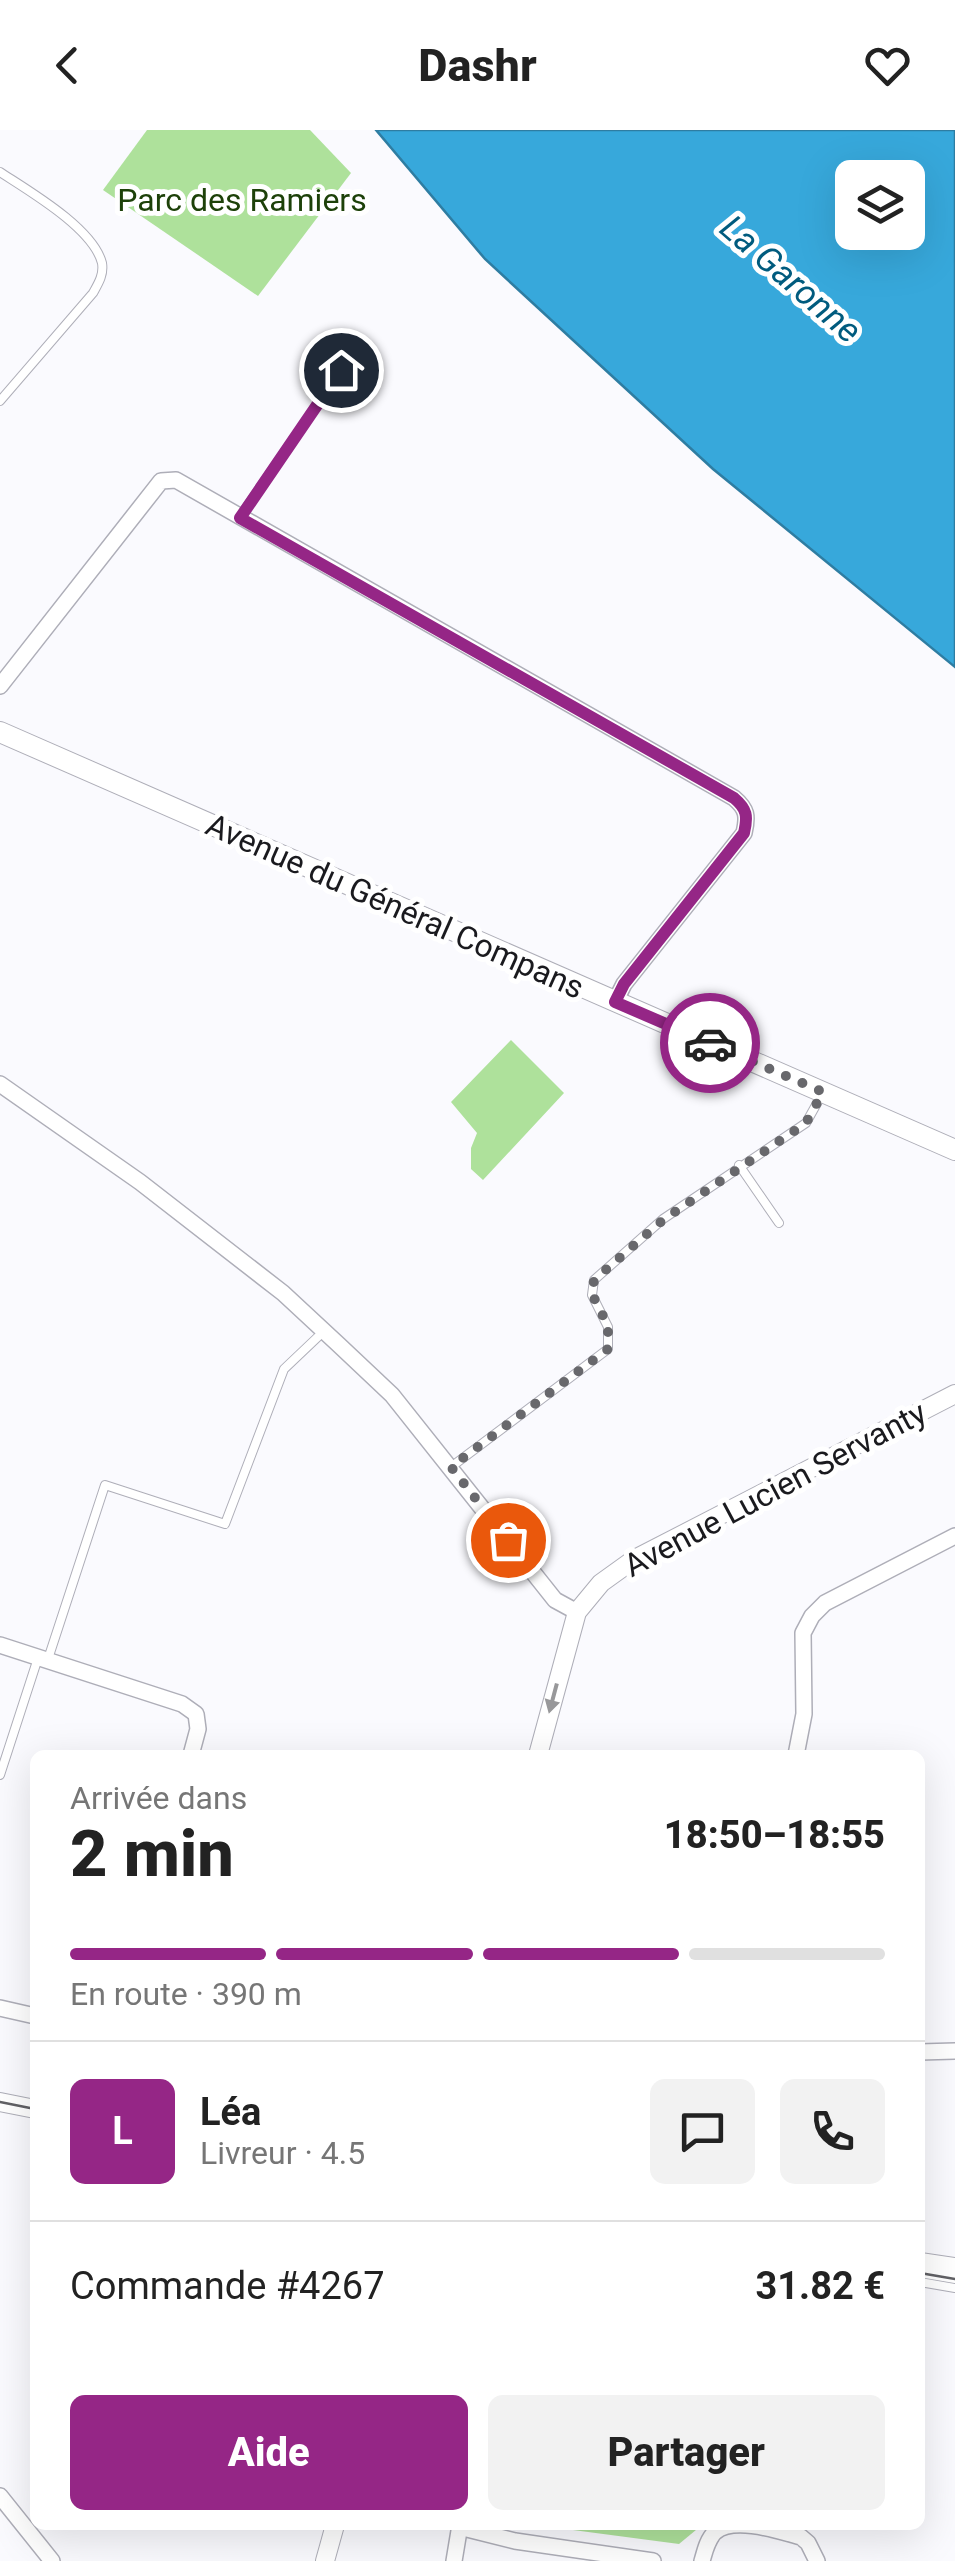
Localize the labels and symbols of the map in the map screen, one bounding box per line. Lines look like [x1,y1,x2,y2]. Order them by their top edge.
park label: Parc des Ramiers [117,181,367,219]
water label: La Garonne [712,207,869,352]
pin [299,328,384,413]
street label: Avenue du Général Compans [200,805,590,1007]
courier [660,993,760,1093]
street label: Avenue Lucien Servanty [617,1393,933,1585]
pin [466,1498,551,1583]
one-way arrow [545,1683,561,1714]

